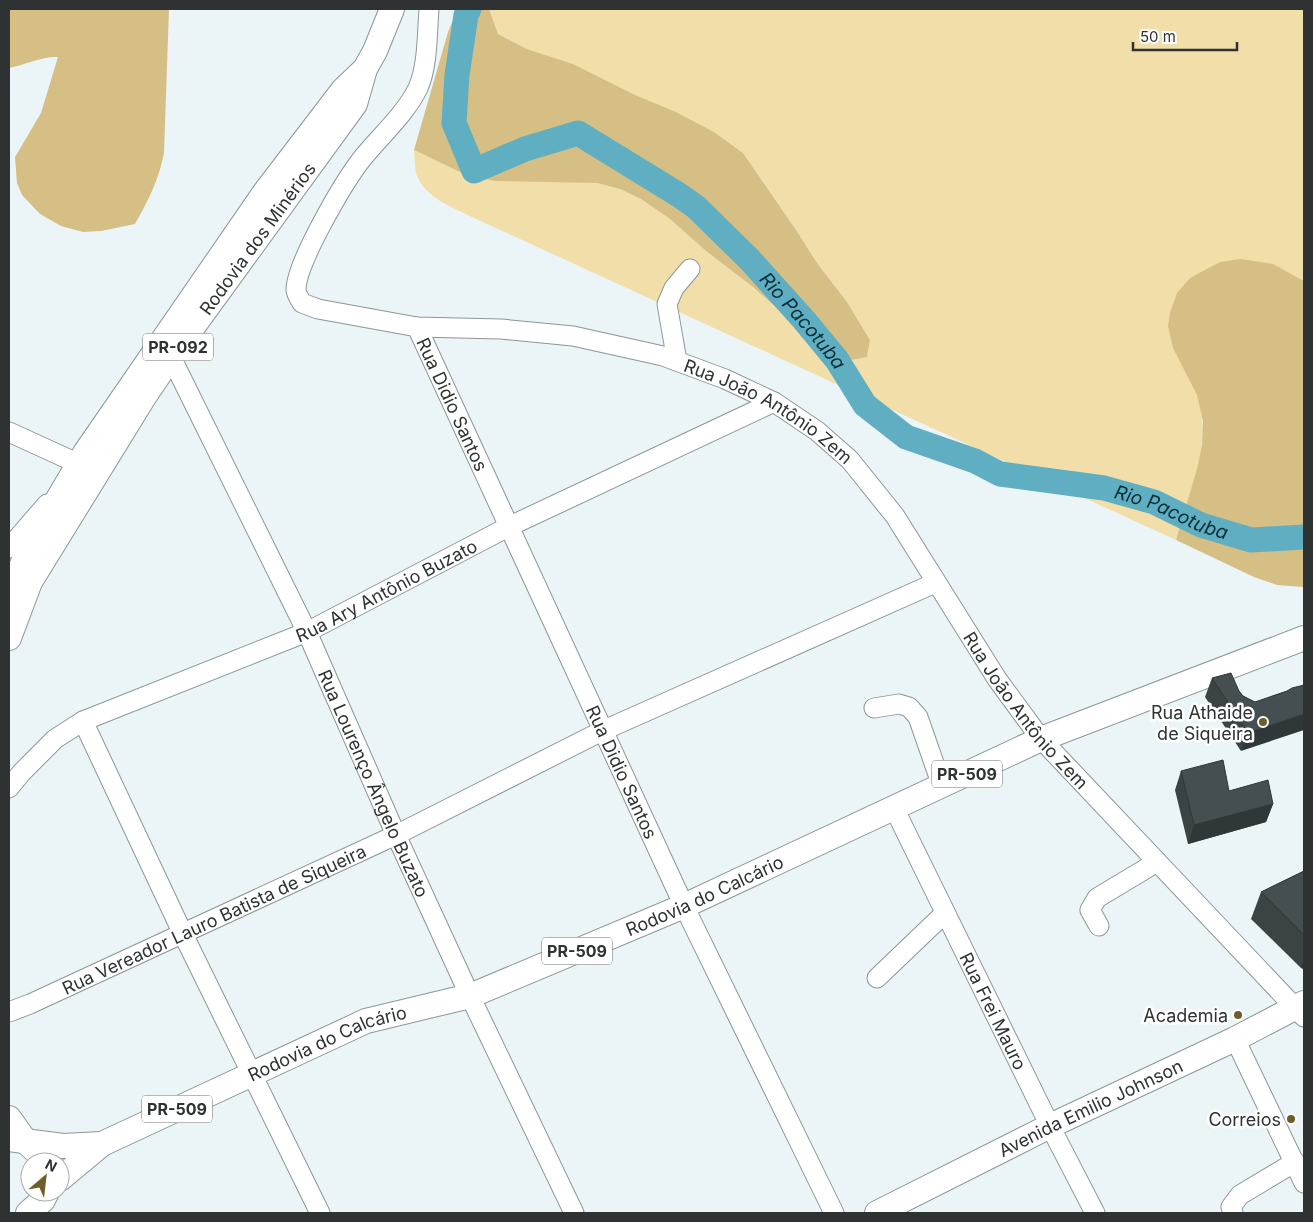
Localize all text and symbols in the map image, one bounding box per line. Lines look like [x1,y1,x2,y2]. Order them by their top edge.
scale bar [1133,20,1237,52]
text: 50 m [1140,27,1176,46]
street label: Rodovia dos Minérios [195,158,320,319]
water label: Rio Pacotuba [755,267,851,373]
road number: PR-092 [143,334,213,361]
street label: Rua Didio Santos [413,334,492,474]
street label: Rua João Antônio Zem [681,354,857,468]
water label: Rio Pacotuba [1112,480,1231,544]
street label: Rua Ary Antônio Buzato [293,535,480,646]
street label: Rua João Antônio Zem [960,628,1093,793]
street label: Rua Lourenço Ângelo Buzato [314,666,433,900]
street label: Rua Didio Santos [582,702,662,842]
place label: Rua Athaide de Siqueira [1151,702,1253,744]
marker: Rua Athaide de Siqueira [1257,716,1269,728]
road number: PR-509 [932,761,1002,788]
street label: Rua Vereador Lauro Batista de Siqueira [59,840,369,998]
street label: Rodovia do Calcário [622,851,787,940]
road number: PR-509 [542,938,612,964]
street label: Rua Frei Mauro [956,949,1031,1073]
street label: Rodovia do Calcário [244,1001,409,1085]
place label: Academia [1143,1005,1228,1026]
marker: Academia [1232,1009,1244,1021]
street label: Avenida Emilio Johnson [995,1055,1186,1161]
road number: PR-509 [142,1096,212,1122]
place label: Correios [1208,1109,1281,1130]
marker: Correios [1285,1113,1297,1125]
north arrow [20,1152,70,1202]
text: N [43,1155,60,1175]

